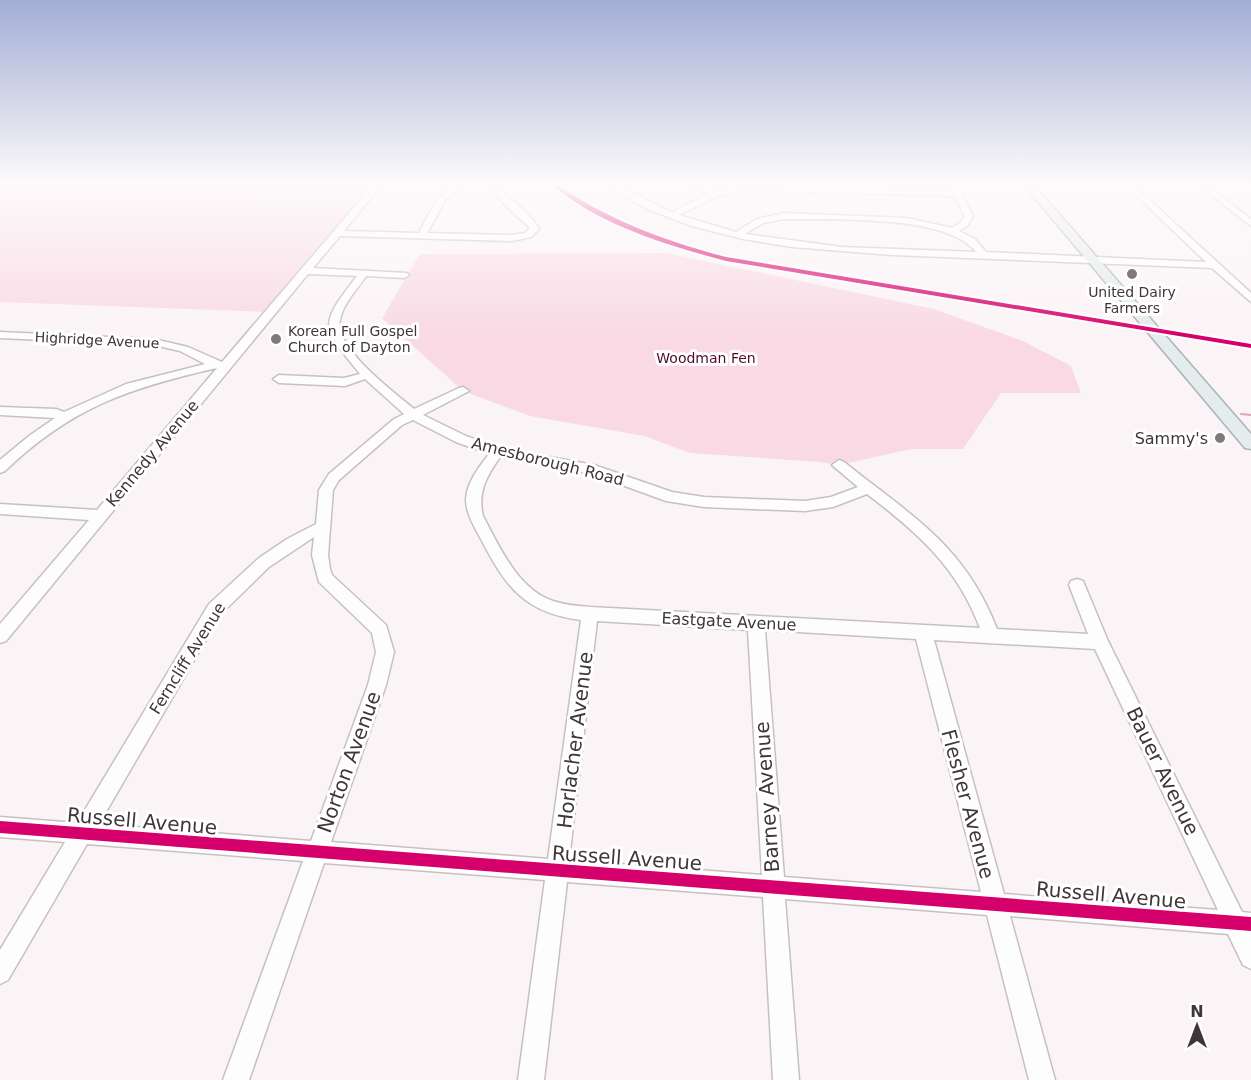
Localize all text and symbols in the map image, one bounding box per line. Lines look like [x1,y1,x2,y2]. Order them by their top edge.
marker: United Dairy Farmers [1125,267,1139,281]
place label: United Dairy Farmers [1088,284,1176,316]
place label: Korean Full Gospel Church of Dayton [288,323,418,355]
street label: Highridge Avenue [34,329,160,351]
marker: Korean Full Gospel Church of Dayton [269,332,283,346]
park label: Woodman Fen [656,350,756,366]
street label: Kennedy Avenue [102,396,203,511]
place label: Sammy's [1135,429,1208,448]
marker: Sammy's [1213,431,1227,445]
street label: Amesborough Road [470,433,626,490]
street label: Ferncliff Avenue [145,599,229,718]
street label: Eastgate Avenue [661,608,797,635]
street label: Horlacher Avenue [552,650,598,830]
street label: Norton Avenue [312,688,386,836]
street label: Bauer Avenue [1122,703,1204,839]
street label: Barney Avenue [750,721,784,873]
street label: Flesher Avenue [937,727,999,881]
street label: Russell Avenue [66,802,218,840]
street label: Russell Avenue [551,841,703,875]
street label: Russell Avenue [1035,876,1187,914]
north arrow [1167,996,1227,1056]
text: N [1190,1002,1204,1021]

